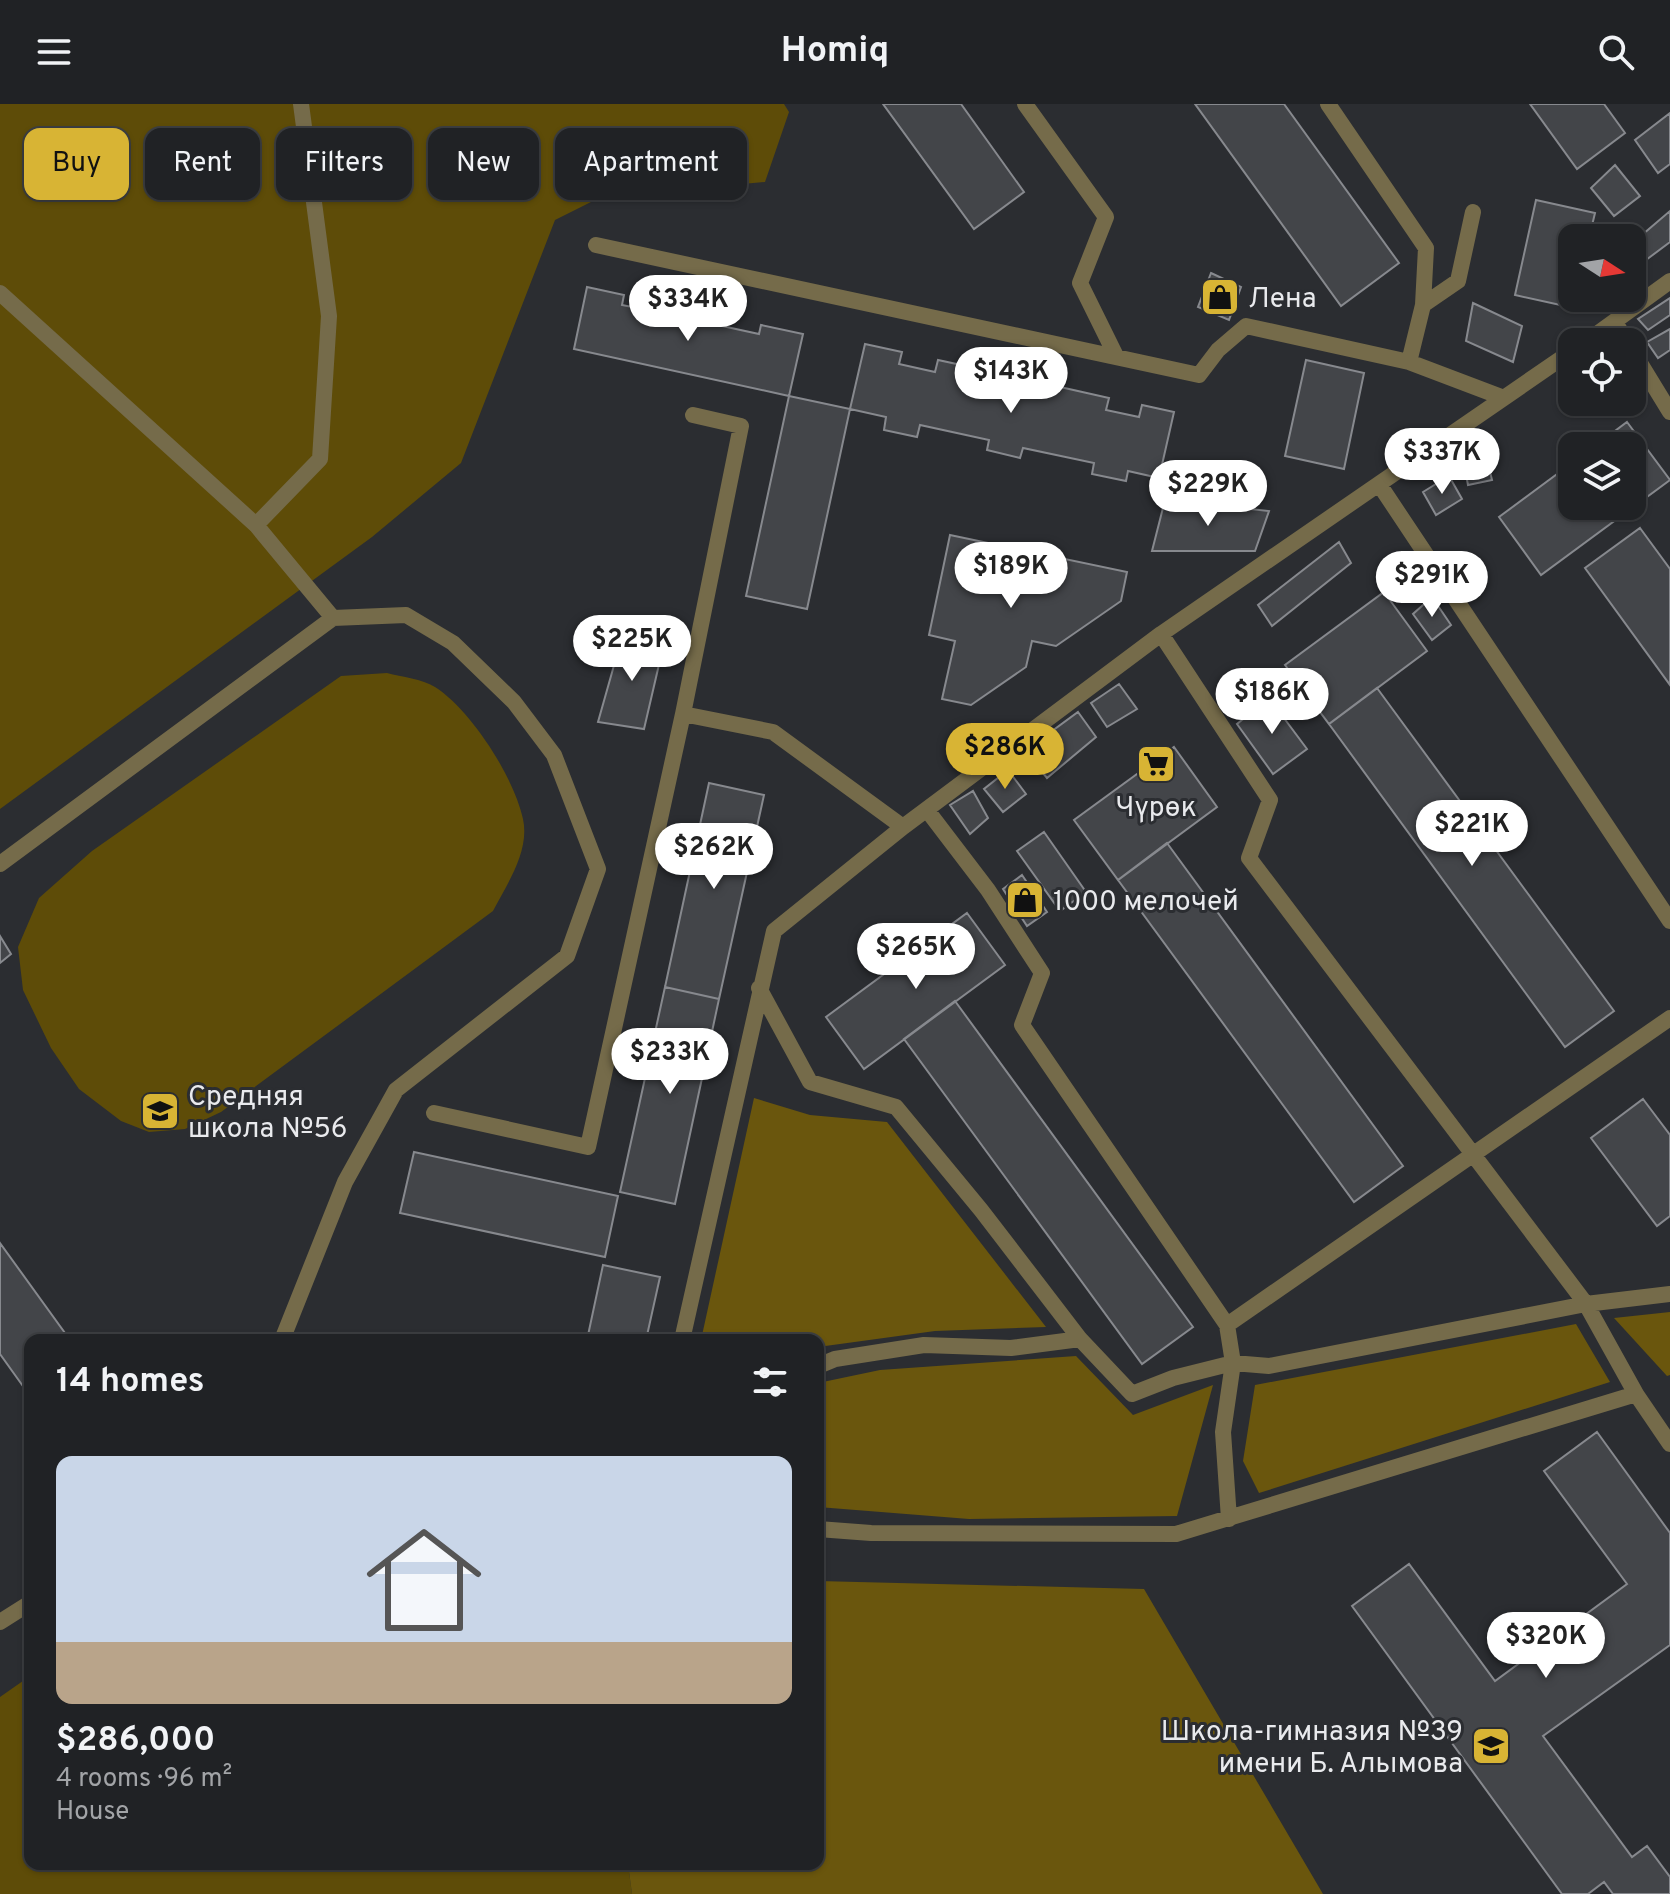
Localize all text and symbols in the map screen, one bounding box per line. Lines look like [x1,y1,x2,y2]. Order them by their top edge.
text: Homiq [781,29,889,75]
icon: menu [32,30,76,74]
icon: search [1594,30,1638,74]
chip: Buy [24,128,129,200]
chip: Rent [145,128,260,200]
chip: Filters [276,128,412,200]
chip: New [428,128,539,200]
chip: Apartment [555,128,747,200]
north arrow [1558,224,1646,312]
map controls [1558,224,1646,520]
pin: $334K [632,275,744,343]
shop icon: Лена [1199,276,1241,318]
place label: Лена [1248,282,1316,318]
text: $334K [647,284,729,317]
button: locate [1558,328,1646,416]
pin: $143K [955,347,1067,415]
text: $143K [973,356,1049,389]
pin: $337K [1386,428,1498,496]
button: layers [1558,432,1646,520]
text: $337K [1403,437,1481,470]
pin: $229K [1152,460,1264,528]
text: $229K [1167,469,1249,502]
pin: $189K [955,542,1067,610]
text: $189K [973,551,1049,584]
pin: $291K [1376,551,1488,619]
text: $291K [1394,560,1470,593]
pin: $225K [576,615,688,683]
text: $225K [591,624,673,657]
pin: $186K [1216,668,1328,736]
text: $186K [1234,677,1310,710]
pin: $286K [949,723,1061,791]
text: $286K [964,732,1046,765]
supermarket icon: Чүрөк [1135,743,1177,785]
place label: Чүрөк [1115,791,1197,827]
pin: $221K [1416,800,1528,868]
text: $221K [1434,809,1510,842]
pin: $262K [658,823,770,891]
text: $262K [673,832,755,865]
shop icon: 1000 мелочей [1004,879,1046,921]
place label: 1000 мелочей [1053,885,1239,921]
pin: $265K [860,923,972,991]
text: $265K [875,932,957,965]
pin: $233K [614,1028,726,1096]
text: $233K [629,1037,711,1070]
place label: Средняя школа №56 [188,1080,348,1148]
school or university icon: Средняя школа №56 [139,1090,181,1132]
icon: filters [748,1360,792,1404]
text: 14 homes [56,1361,205,1404]
icon: home [352,1508,496,1652]
pin: $320K [1490,1612,1602,1680]
text: $320K [1505,1621,1587,1654]
place label: Школа-гимназия №39 имени Б. Алымова [1161,1715,1463,1783]
text: $286,000 [56,1720,215,1763]
school or university icon: Школа-гимназия №39 имени Б. Алымова [1470,1725,1512,1767]
text: 4 rooms · 96 m² [56,1763,232,1796]
text: House [56,1796,129,1829]

